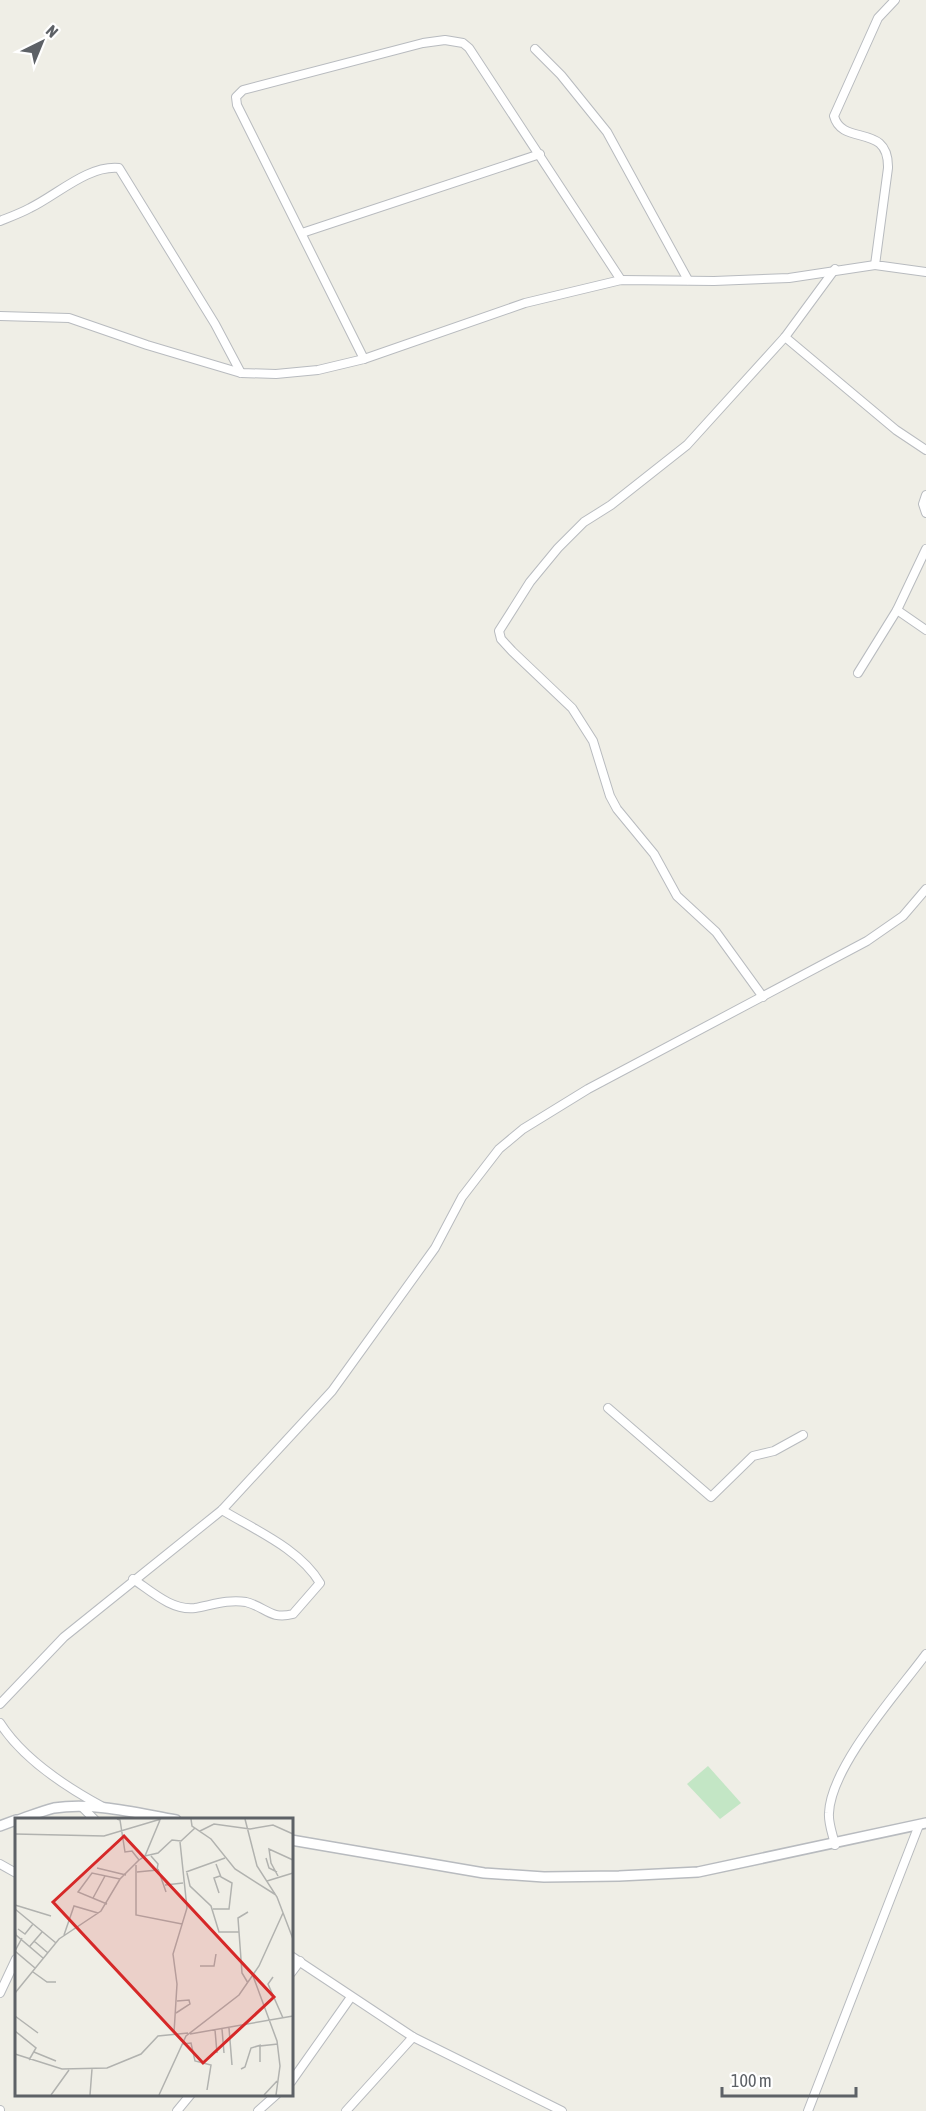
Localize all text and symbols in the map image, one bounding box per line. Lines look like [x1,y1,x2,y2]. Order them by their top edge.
north arrow [12,12,72,72]
text: N [43,21,62,41]
inset map [15,1818,292,2096]
scale bar [722,2060,856,2098]
text: 100 m [731,2070,772,2091]

